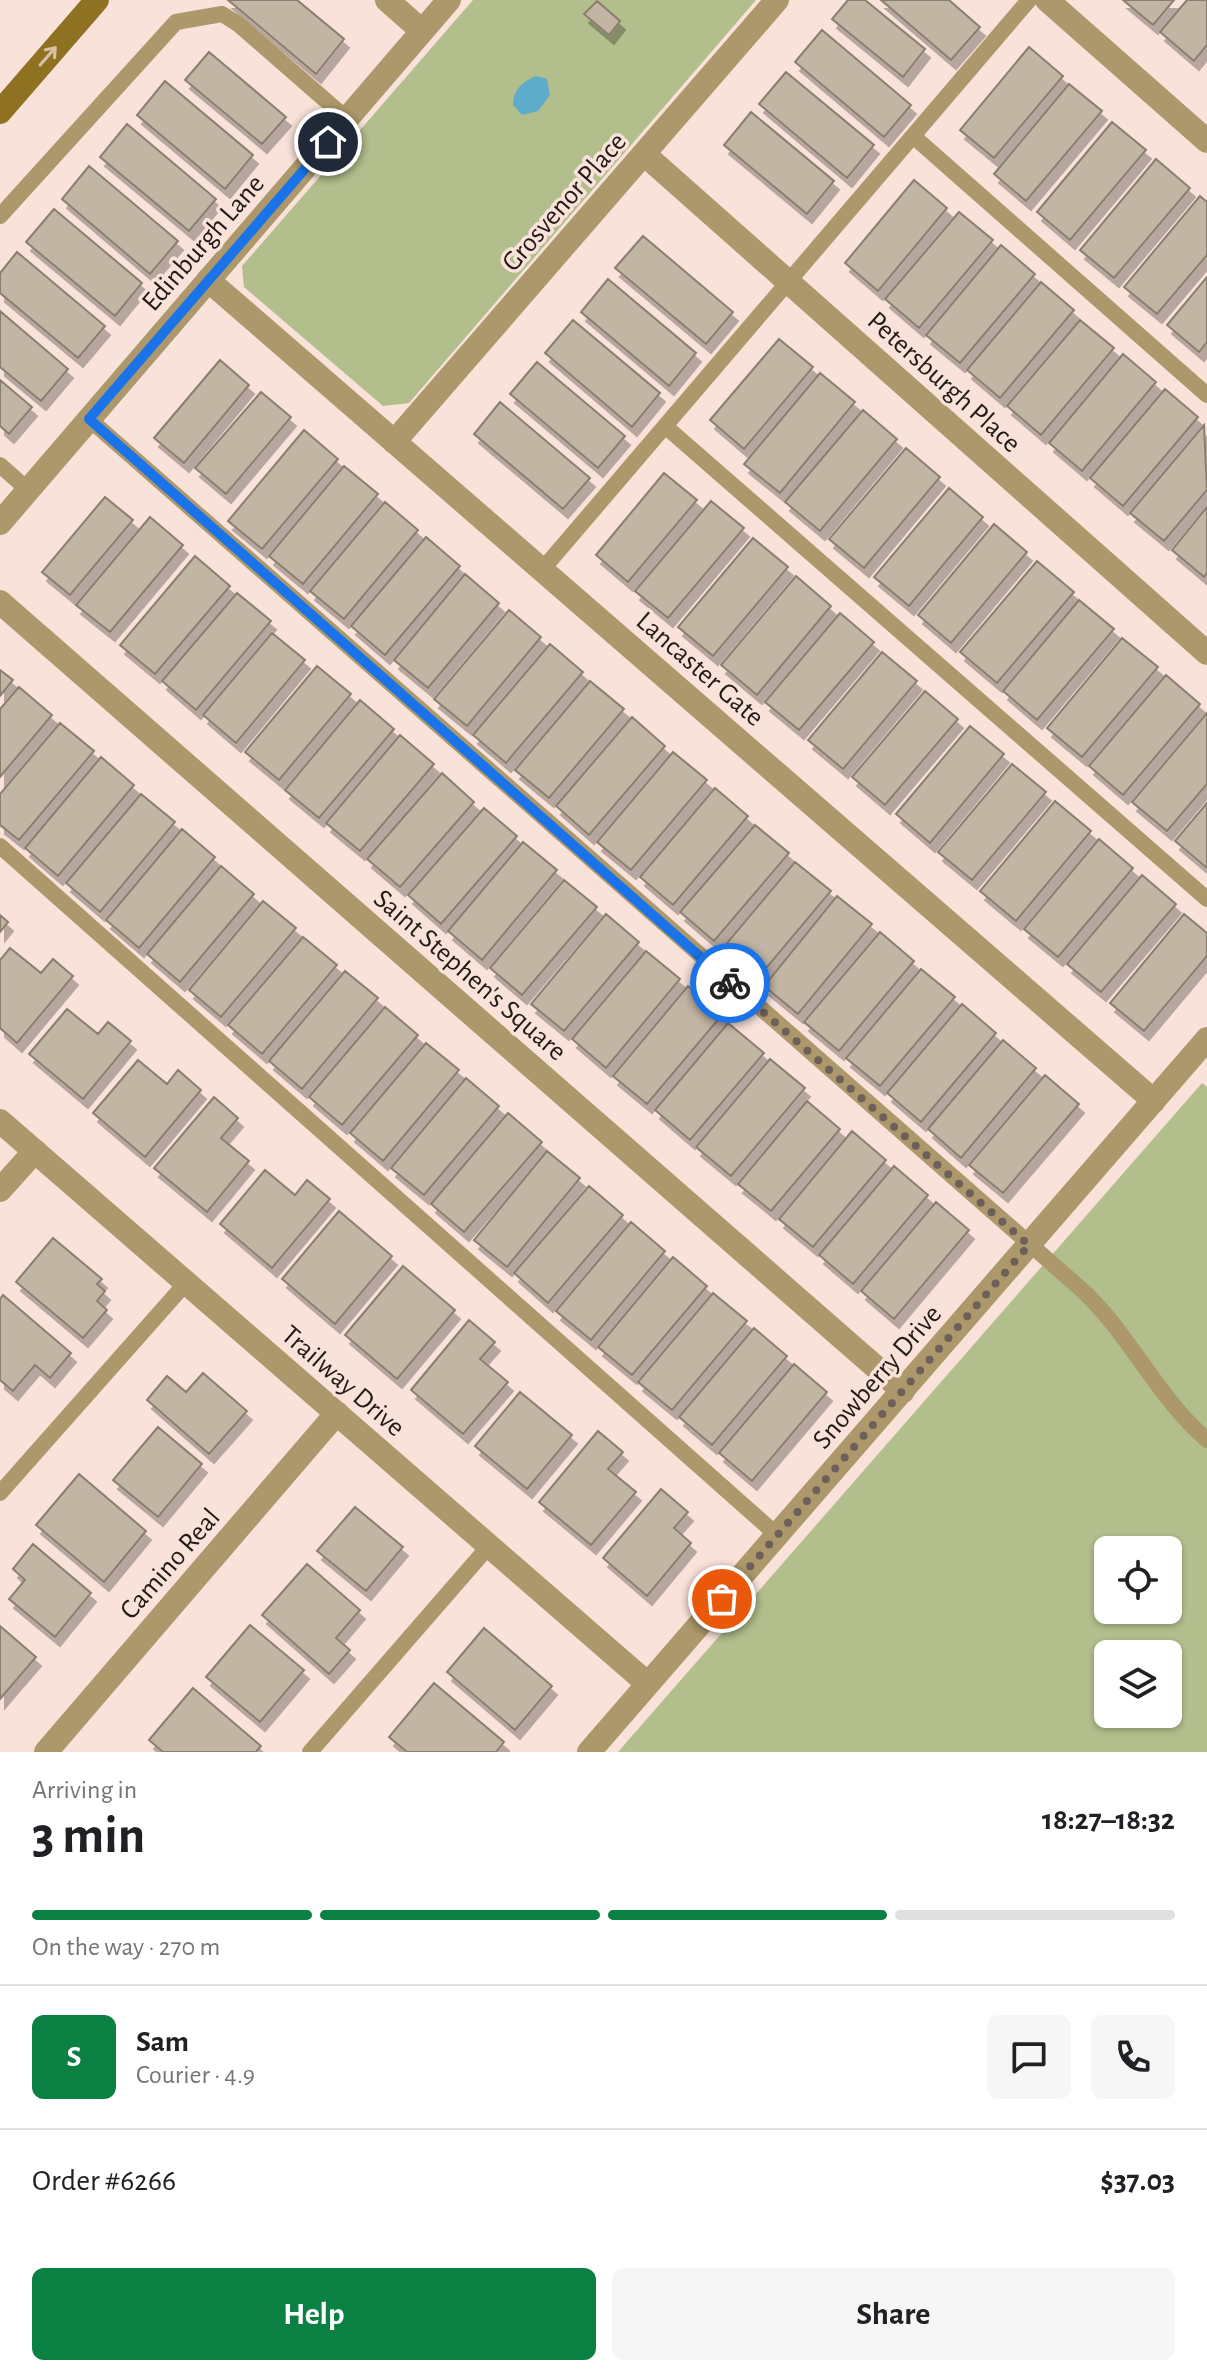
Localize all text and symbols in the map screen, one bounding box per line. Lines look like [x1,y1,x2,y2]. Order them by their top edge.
one-way arrow [39,46,57,67]
pin [294,108,362,176]
icon: home [306,120,350,164]
street label: Grosvenor Place [497,128,632,277]
street label: Edinburgh Lane [137,170,270,317]
street label: Petersburgh Place [862,307,1026,458]
street label: Lancaster Gate [631,607,769,732]
street label: Saint Stephen's Square [368,885,571,1066]
courier [690,943,770,1023]
icon: bike [708,961,752,1005]
street label: Snowberry Drive [808,1300,947,1454]
street label: Trailway Drive [276,1321,410,1442]
street label: Camino Real [115,1504,226,1625]
map controls [1094,1536,1182,1728]
button: locate [1094,1536,1182,1624]
pin [688,1565,756,1633]
icon: bag [700,1577,744,1621]
button: layers [1094,1640,1182,1728]
text: Arriving in [32,1777,137,1803]
text: 18:27–18:32 [1042,1805,1175,1835]
text: 3 min [32,1810,145,1862]
text: On the way · 270 m [32,1934,220,1960]
button: chat [987,2015,1071,2099]
button: phone [1091,2015,1175,2099]
text: Sam [136,2027,189,2057]
text: S [67,2042,81,2072]
text: Courier · 4.9 [136,2062,255,2088]
text: Order #6266 [32,2166,176,2196]
text: $37.03 [1100,2166,1175,2196]
button: Help [32,2268,596,2360]
button: Share [612,2268,1175,2360]

